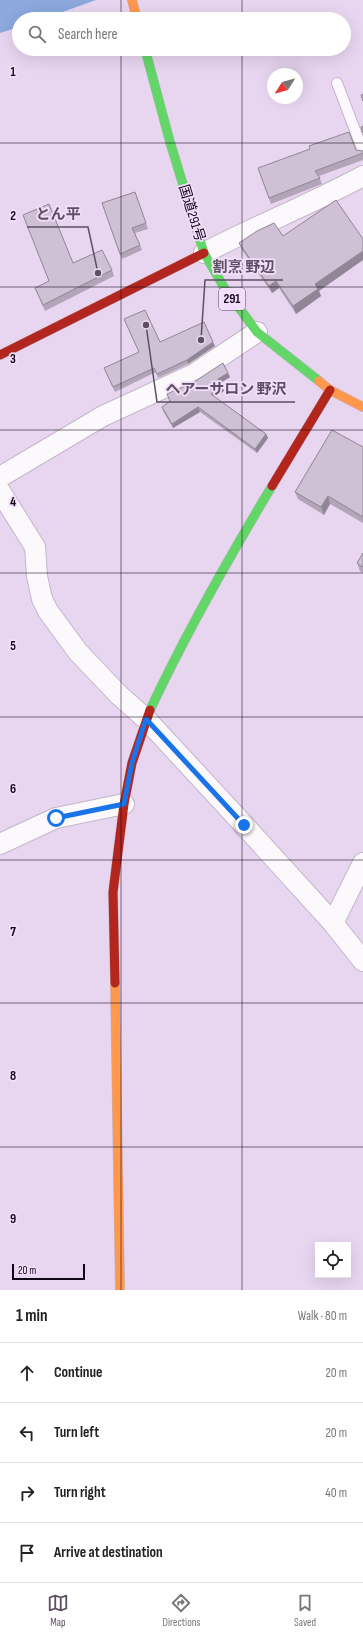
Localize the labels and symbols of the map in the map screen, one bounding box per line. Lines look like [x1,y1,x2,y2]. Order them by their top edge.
text: 1 [10,64,16,80]
north arrow [267,68,303,104]
street label: 国道291号 [175,182,209,244]
callout: とん平 [27,200,88,227]
text: とん平 [35,205,81,224]
text: 2 [10,208,16,224]
callout: 割烹 野辺 [205,253,283,280]
text: 割烹 野辺 [213,258,275,277]
road number: 291 [219,288,245,310]
text: 3 [10,351,16,367]
callout: ヘアーサロン 野沢 [157,375,295,402]
text: ヘアーサロン 野沢 [165,380,287,399]
text: 4 [10,494,16,510]
text: 5 [10,638,16,654]
text: 6 [10,781,16,797]
route start [47,809,65,827]
route end [235,816,253,834]
text: 7 [10,924,16,940]
text: 8 [10,1068,16,1084]
text: 9 [10,1211,16,1227]
scale bar [12,1262,85,1281]

